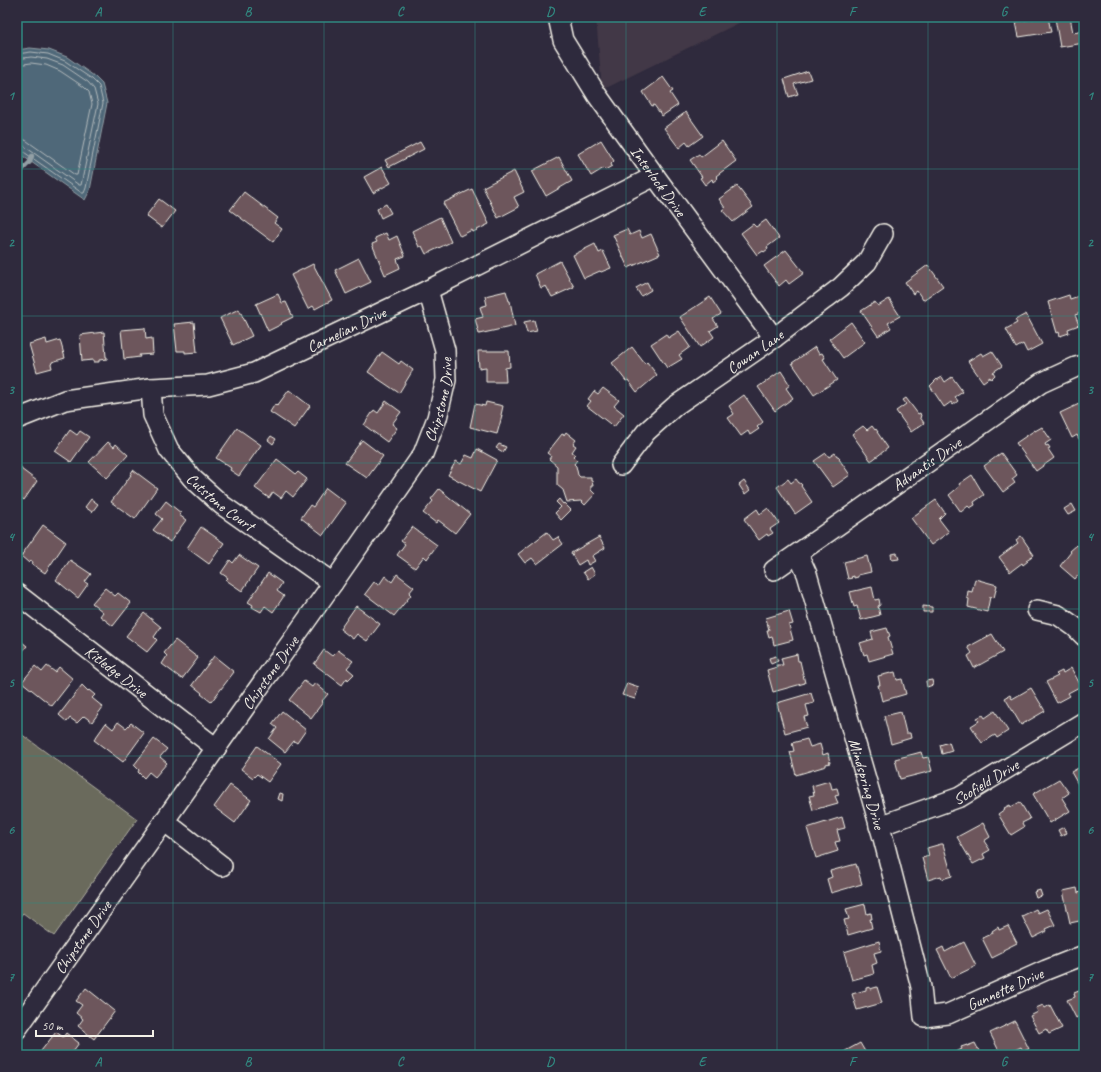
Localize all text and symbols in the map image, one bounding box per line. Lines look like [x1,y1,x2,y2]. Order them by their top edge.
text: A [95,4,103,20]
text: B [245,4,253,20]
text: C [397,4,405,20]
text: D [546,4,555,20]
text: E [699,4,708,20]
text: F [849,4,858,20]
text: G [1001,4,1009,20]
text: 1 [8,88,16,104]
text: 1 [1087,88,1095,104]
street label: Interlock Drive [626,142,691,222]
text: 2 [8,235,15,251]
text: 2 [1087,235,1094,251]
street label: Carnelian Drive [304,302,391,357]
street label: Cowan Lane [723,324,789,379]
street label: Chipstone Drive [420,356,458,445]
text: 3 [8,382,15,398]
text: 3 [1087,382,1094,398]
street label: Advantis Drive [888,432,967,495]
street label: Cutstone Court [182,469,260,537]
text: 4 [8,529,16,545]
text: 4 [1087,529,1095,545]
street label: Chipstone Drive [238,631,304,714]
street label: Kitledge Drive [81,641,153,704]
text: 5 [8,675,15,691]
text: 5 [1087,675,1094,691]
street label: Mindspring Drive [844,736,889,833]
street label: Scofield Drive [951,754,1024,810]
text: 6 [8,822,15,838]
text: 6 [1087,822,1094,838]
street label: Chipstone Drive [50,895,117,978]
street label: Gunnette Drive [964,963,1048,1015]
text: 7 [8,969,15,985]
text: 7 [1087,969,1094,985]
scale bar [36,1012,153,1038]
text: 50 m [42,1018,64,1034]
text: A [95,1054,103,1070]
text: B [245,1054,253,1070]
text: C [397,1054,405,1070]
text: D [546,1054,555,1070]
text: E [699,1054,708,1070]
text: F [849,1054,858,1070]
text: G [1001,1054,1009,1070]

